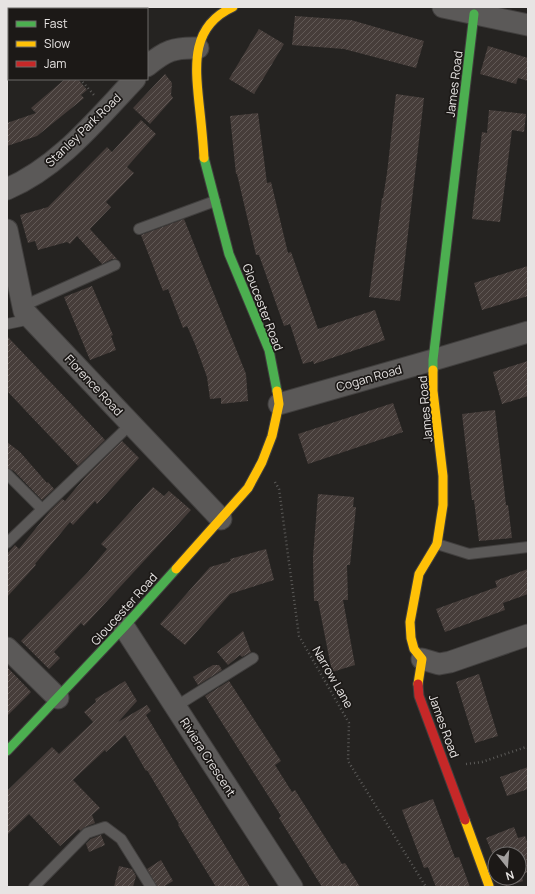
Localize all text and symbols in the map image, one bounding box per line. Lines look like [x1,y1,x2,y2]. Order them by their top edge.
legend [8,8,148,80]
text: Fast [44,15,68,32]
text: Slow [44,35,70,52]
street label: James Road [442,50,466,118]
text: Jam [44,55,66,72]
street label: Stanley Park Road [41,89,125,171]
street label: Gloucester Road [239,261,287,353]
street label: Florence Road [61,351,127,419]
street label: Cogan Road [334,361,404,395]
street label: James Road [414,375,436,443]
street label: Gloucester Road [87,569,161,649]
street label: Narrow Lane [308,643,358,711]
street label: James Road [425,692,463,760]
street label: Riviera Crescent [176,714,240,800]
north arrow [487,846,527,886]
text: N [504,868,516,884]

